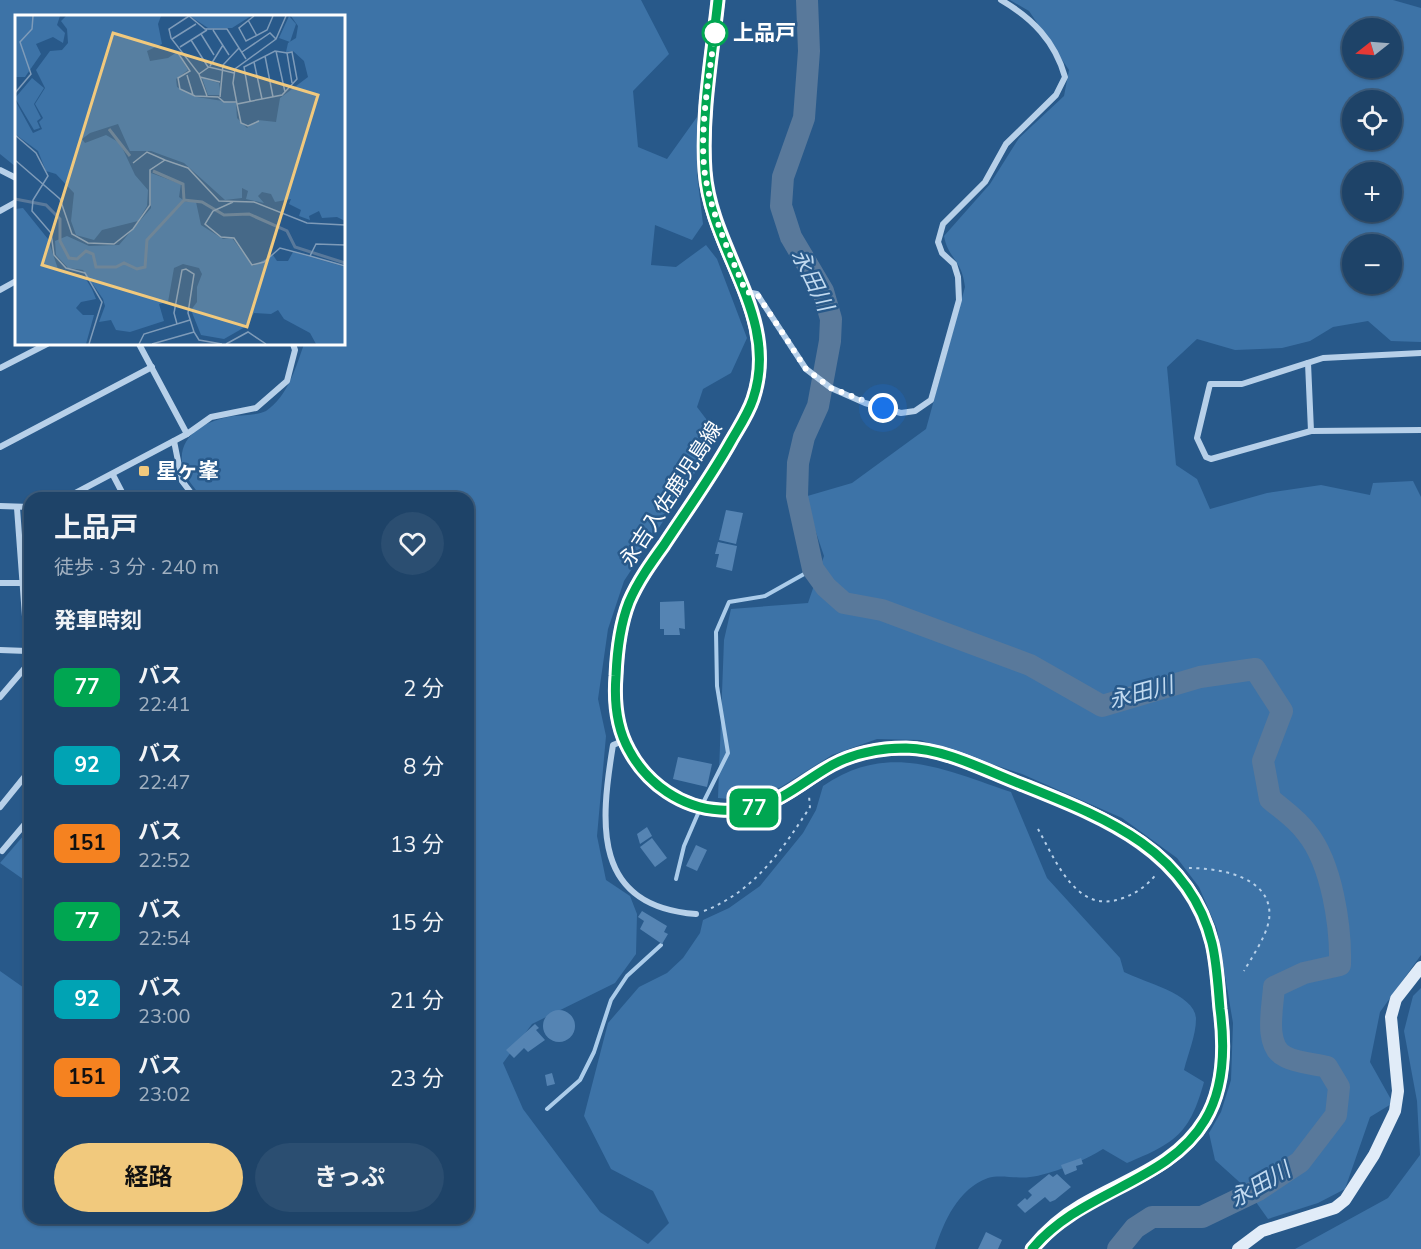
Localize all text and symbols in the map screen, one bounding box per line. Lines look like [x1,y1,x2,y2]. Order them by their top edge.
inset map [15,15,345,345]
north arrow [1342,18,1402,78]
map controls [1342,18,1402,294]
place label: 上品戸 [733,19,796,47]
marker: 上品戸 [702,20,728,46]
button: locate [1342,90,1402,150]
button: + [1342,162,1402,222]
button: − [1342,234,1402,294]
water label: 永田川 [784,244,841,318]
your location [868,393,898,423]
street label: 永吉入佐鹿児島線 [614,416,728,572]
place label: 星ヶ峯 [156,457,219,485]
marker: 星ヶ峯 [137,464,151,478]
text: 上品戸 [54,509,138,547]
button: heart [381,512,444,575]
text: 徒歩 · 3 分 · 240 m [54,554,219,581]
text: 発車時刻 [54,606,142,636]
text: バス [138,661,182,691]
water label: 永田川 [1105,669,1179,716]
text: 77 [74,673,100,701]
text: 2 分 [403,674,444,704]
text: 22:41 [138,691,191,718]
text: バス [138,739,182,769]
text: 92 [74,751,100,779]
text: 8 分 [403,752,444,782]
text: 22:47 [138,769,191,796]
line badge: 77 [727,788,781,828]
text: 77 [741,794,767,822]
text: バス [138,817,182,847]
text: 151 [68,829,106,857]
text: 13 分 [390,830,444,860]
text: 22:52 [138,847,191,874]
text: バス [138,895,182,925]
text: 77 [74,907,100,935]
text: 15 分 [390,908,444,938]
text: 22:54 [138,925,191,952]
text: バス [138,973,182,1003]
text: 92 [74,985,100,1013]
text: 21 分 [390,986,444,1016]
text: 23:00 [138,1003,191,1030]
text: バス [138,1051,182,1081]
text: 151 [68,1063,106,1091]
text: 23 分 [390,1064,444,1094]
text: 23:02 [138,1081,191,1108]
button: 経路 [54,1143,243,1212]
button: きっぷ [255,1143,444,1212]
water label: 永田川 [1224,1155,1298,1214]

